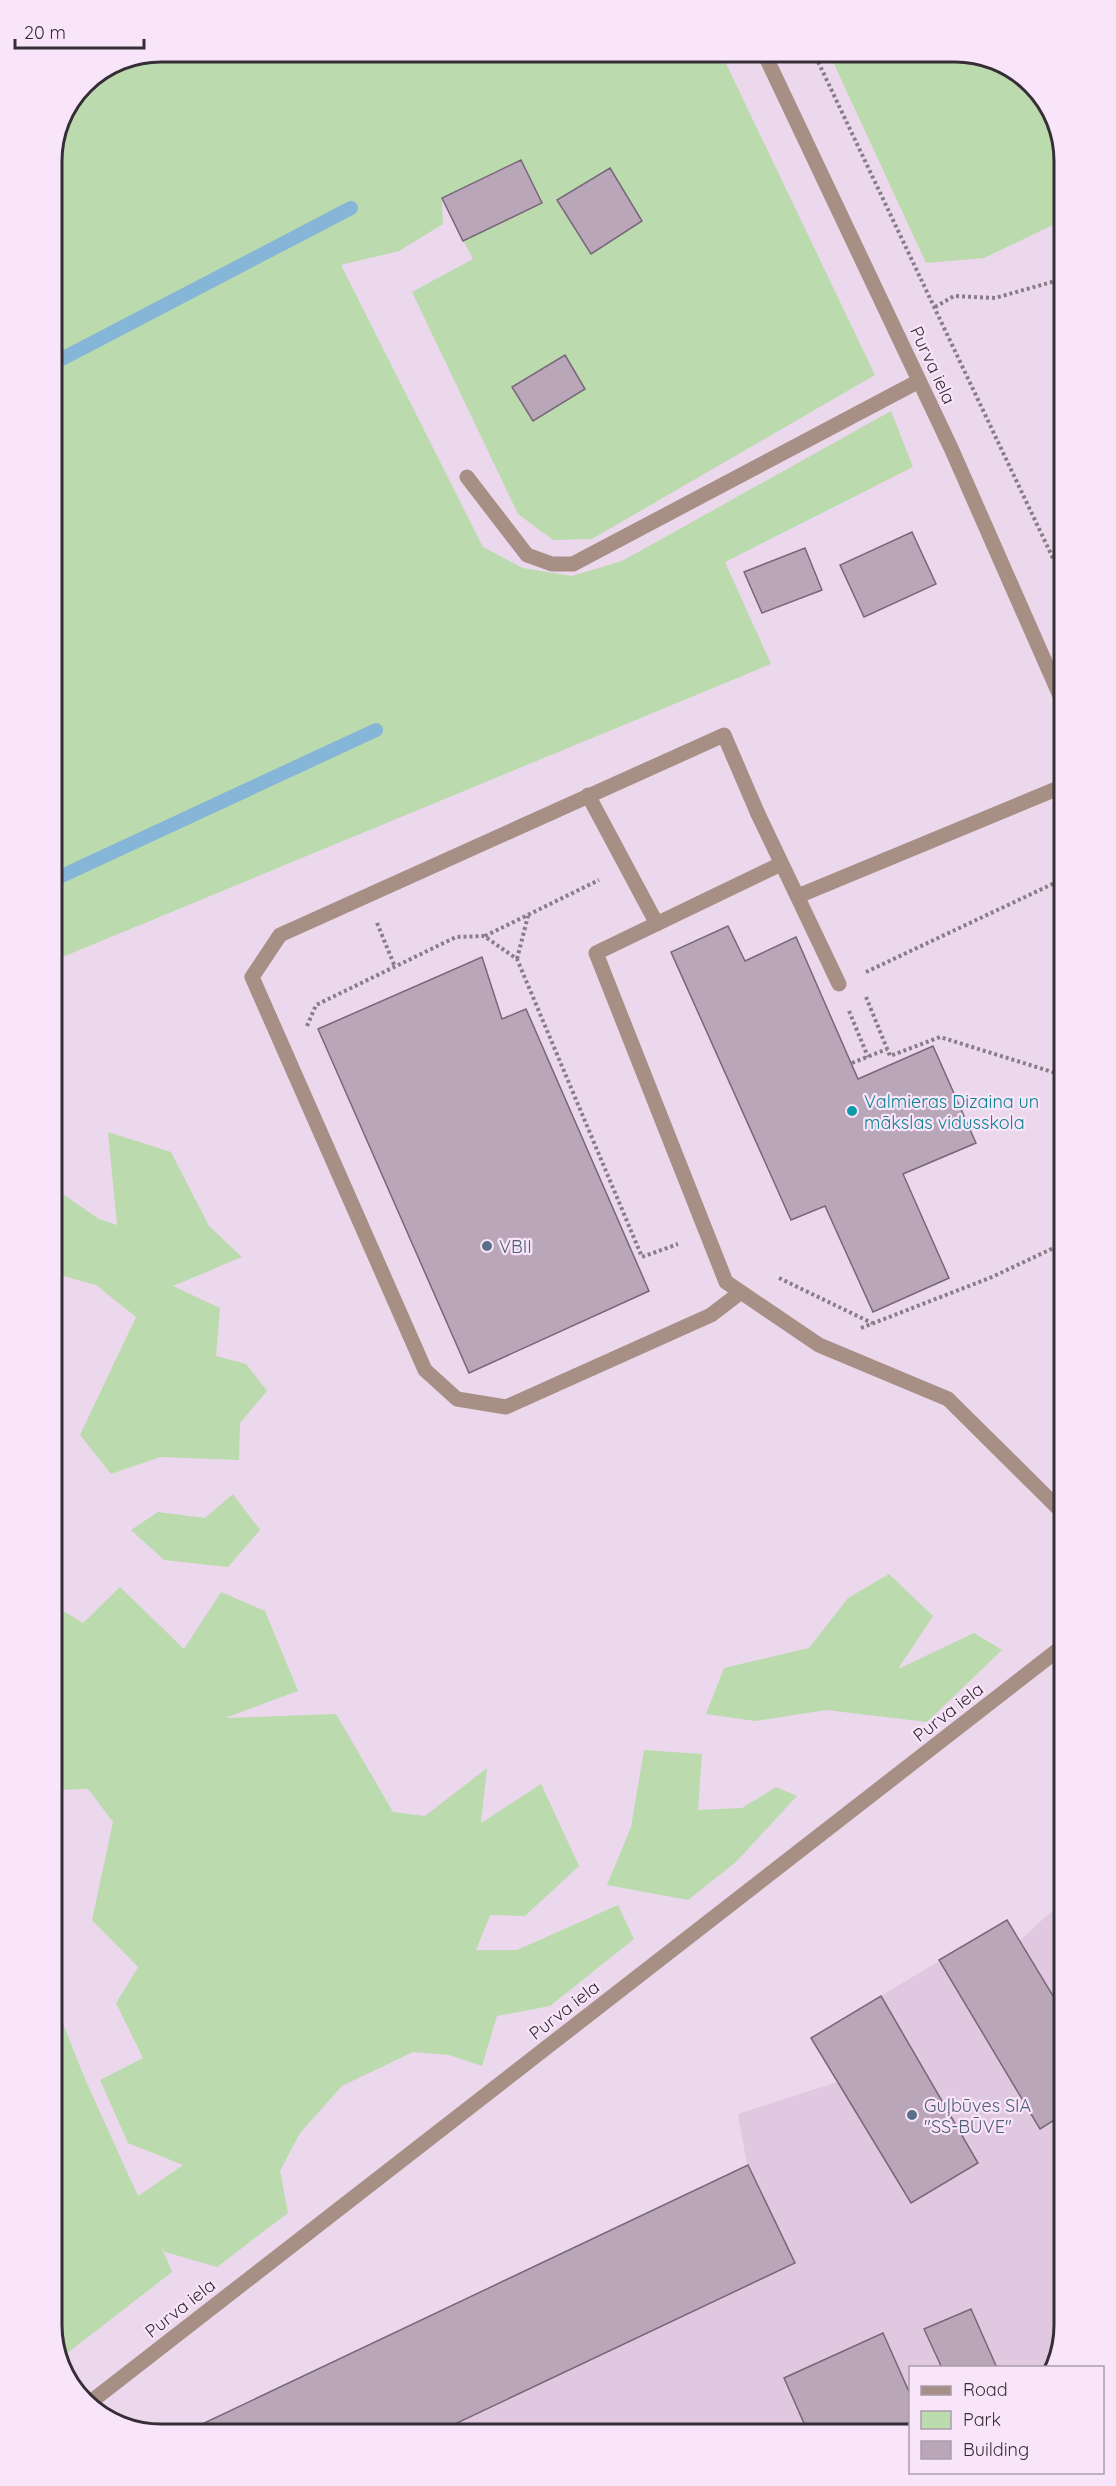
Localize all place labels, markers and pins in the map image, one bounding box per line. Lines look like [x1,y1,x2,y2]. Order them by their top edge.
place label: Valmieras Dizaina un mākslas vidusskola [864,1090,1039,1134]
marker: Valmieras Dizaina un mākslas vidusskola [845,1104,859,1118]
place label: VBII [499,1235,532,1258]
marker: VBII [480,1239,494,1253]
place label: Guļbūves SIA "SS-BŪVE" [924,2094,1032,2138]
marker: Guļbūves SIA "SS-BŪVE" [905,2108,919,2122]

